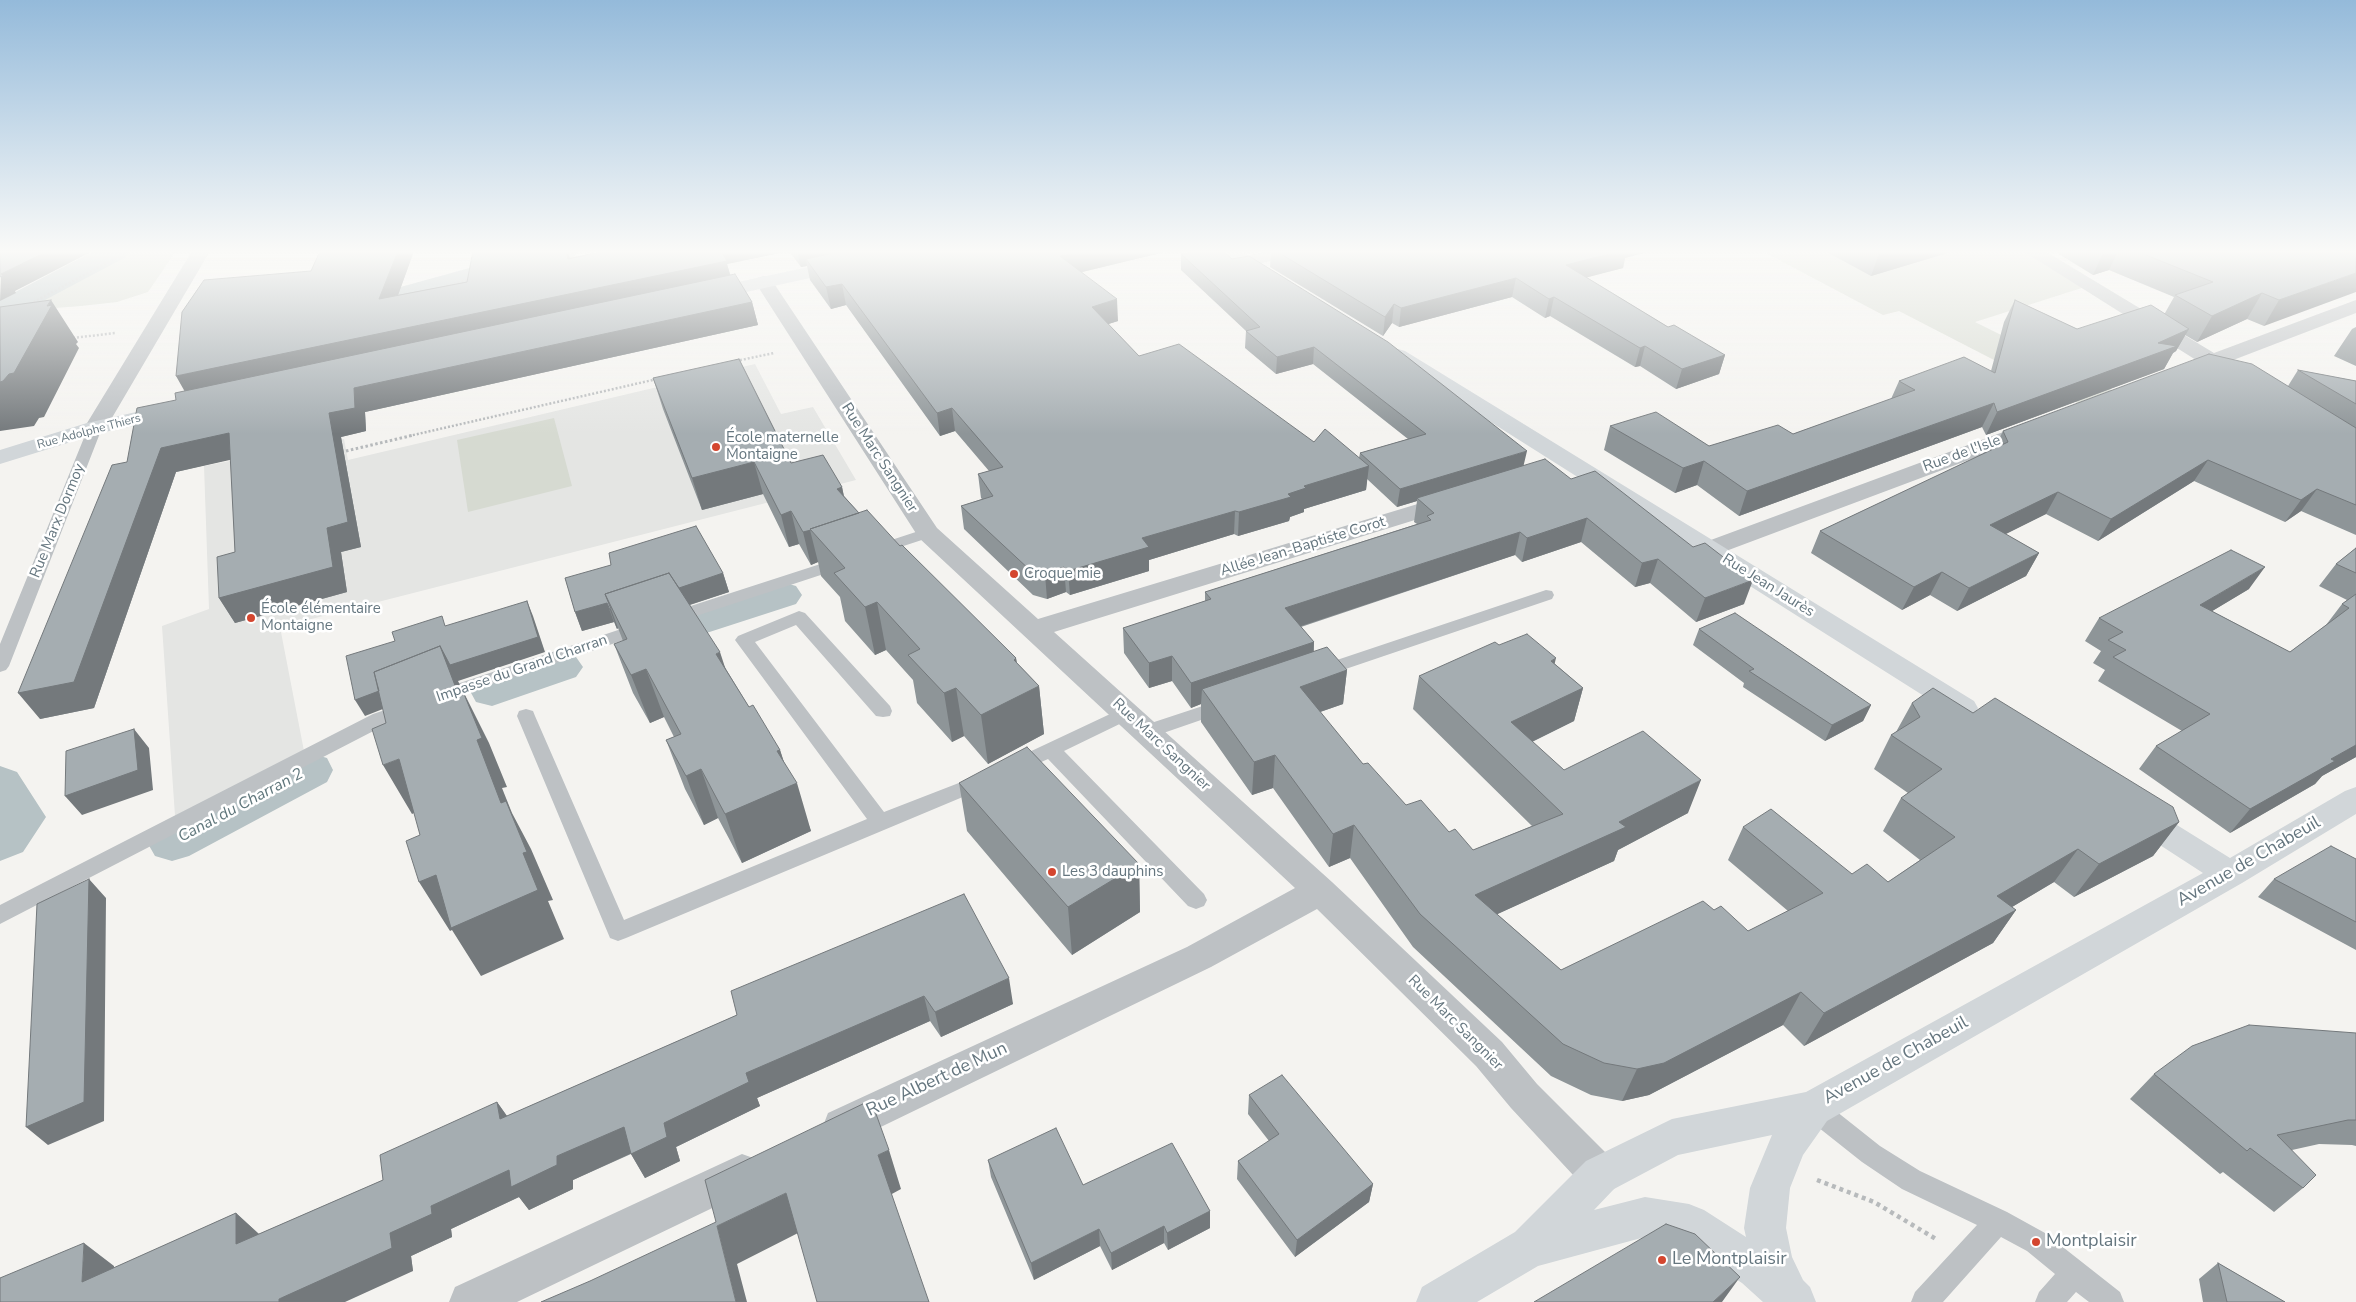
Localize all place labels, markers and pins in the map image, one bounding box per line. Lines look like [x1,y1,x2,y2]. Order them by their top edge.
place label: École maternelle Montaigne [726,429,839,464]
marker: École maternelle Montaigne [710,441,722,453]
place label: Croque mie [1024,565,1101,583]
marker: Croque mie [1008,568,1020,580]
place label: École élémentaire Montaigne [261,600,381,635]
marker: École élémentaire Montaigne [245,612,257,624]
place label: Les 3 dauphins [1062,863,1164,881]
marker: Les 3 dauphins [1046,866,1058,878]
place label: Montplaisir [2046,1231,2137,1253]
marker: Montplaisir [2030,1236,2042,1248]
place label: Le Montplaisir [1672,1249,1787,1271]
marker: Le Montplaisir [1656,1254,1668,1266]

